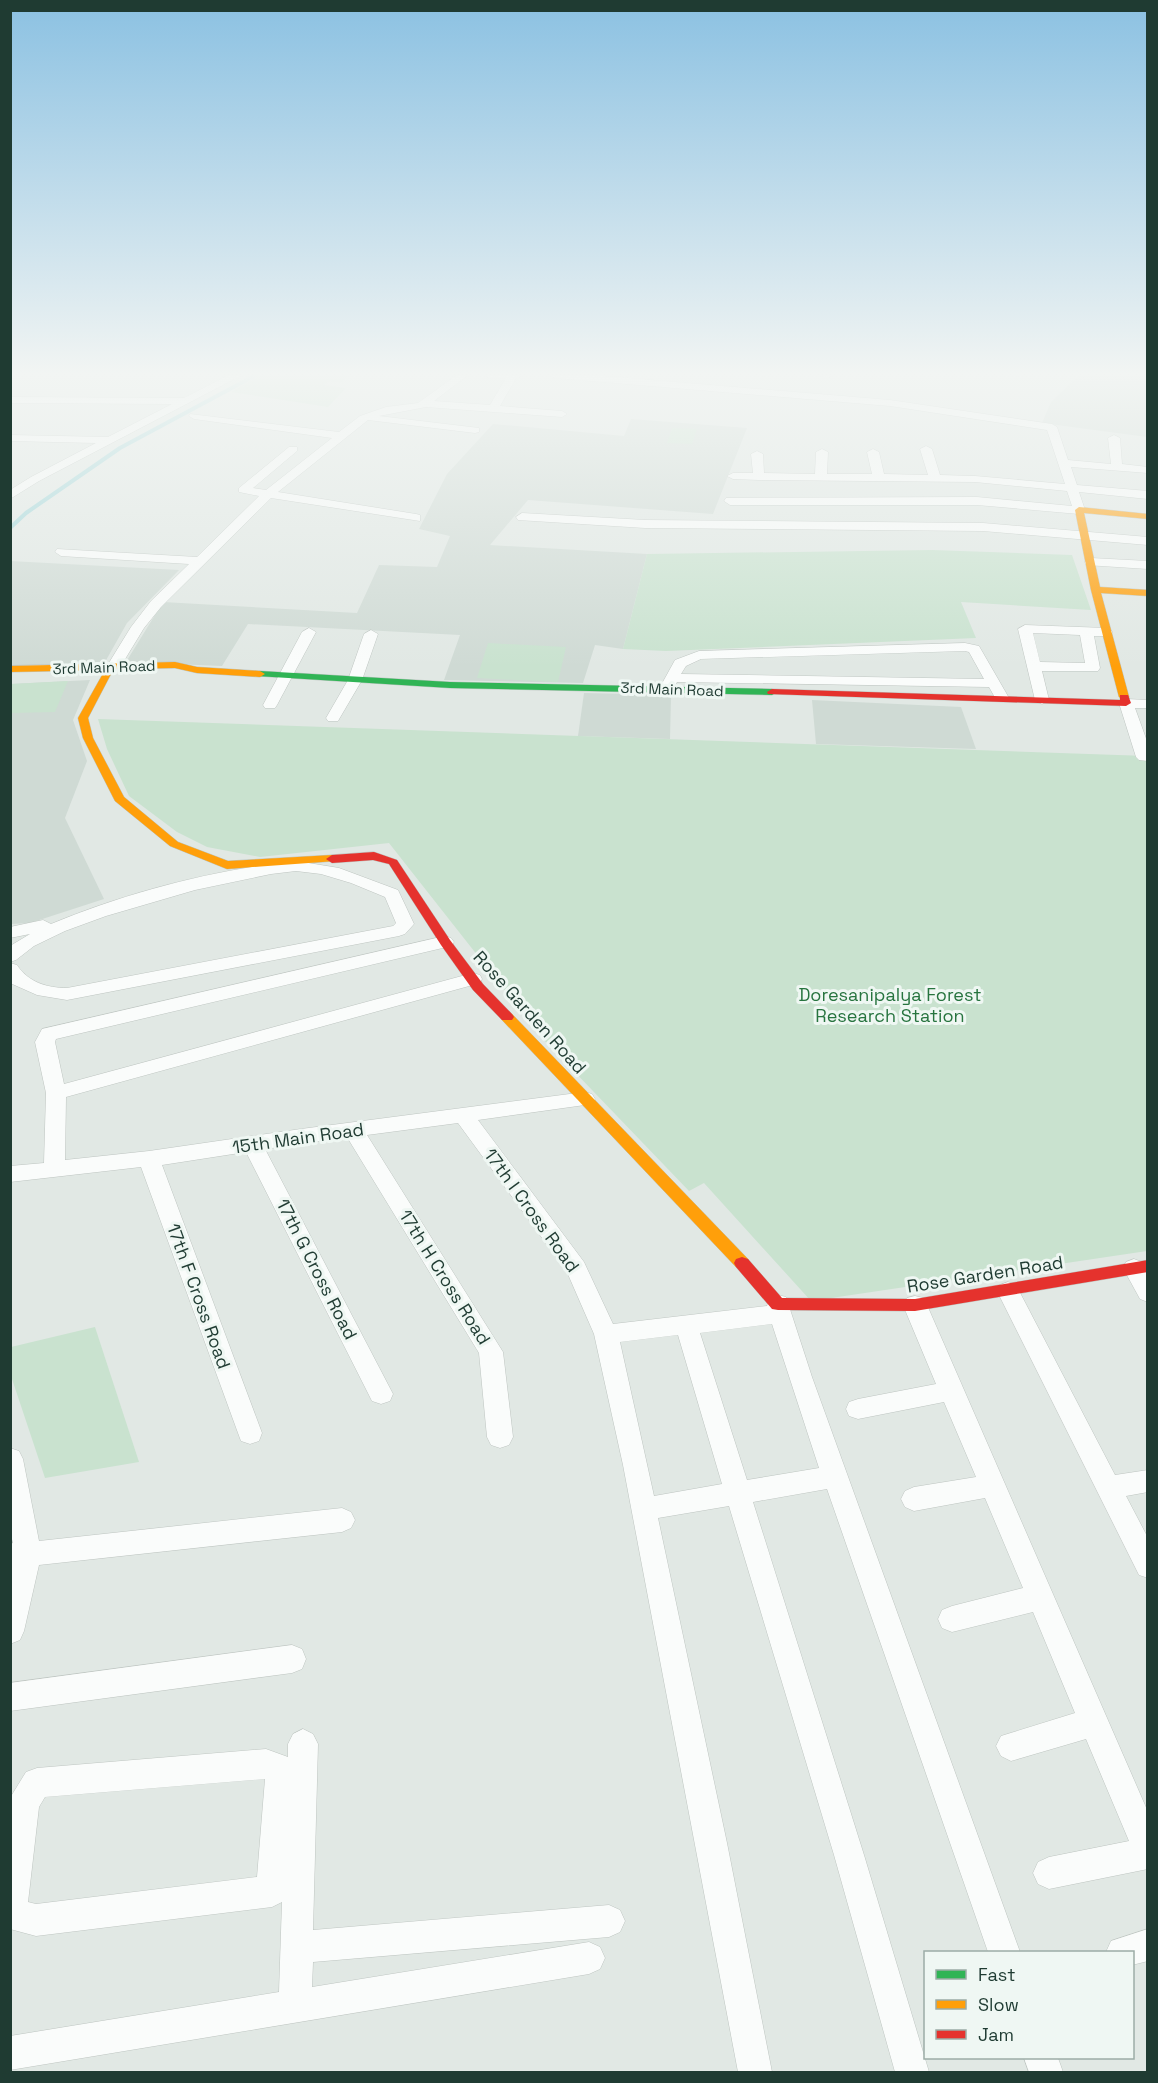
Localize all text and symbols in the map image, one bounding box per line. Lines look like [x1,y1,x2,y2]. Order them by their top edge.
street label: 3rd Main Road [52,656,156,678]
street label: 3rd Main Road [620,678,724,700]
street label: Rose Garden Road [469,946,591,1078]
park label: Doresanipalya Forest Research Station [798,983,982,1027]
street label: 15th Main Road [231,1117,365,1159]
street label: 17th I Cross Road [479,1144,585,1276]
street label: 17th G Cross Road [272,1195,362,1343]
street label: 17th H Cross Road [394,1205,496,1349]
street label: 17th F Cross Road [162,1220,236,1372]
street label: Rose Garden Road [905,1250,1065,1298]
legend [924,1951,1134,2059]
text: Fast [978,1963,1015,1986]
text: Slow [978,1993,1019,2016]
text: Jam [978,2023,1014,2046]

